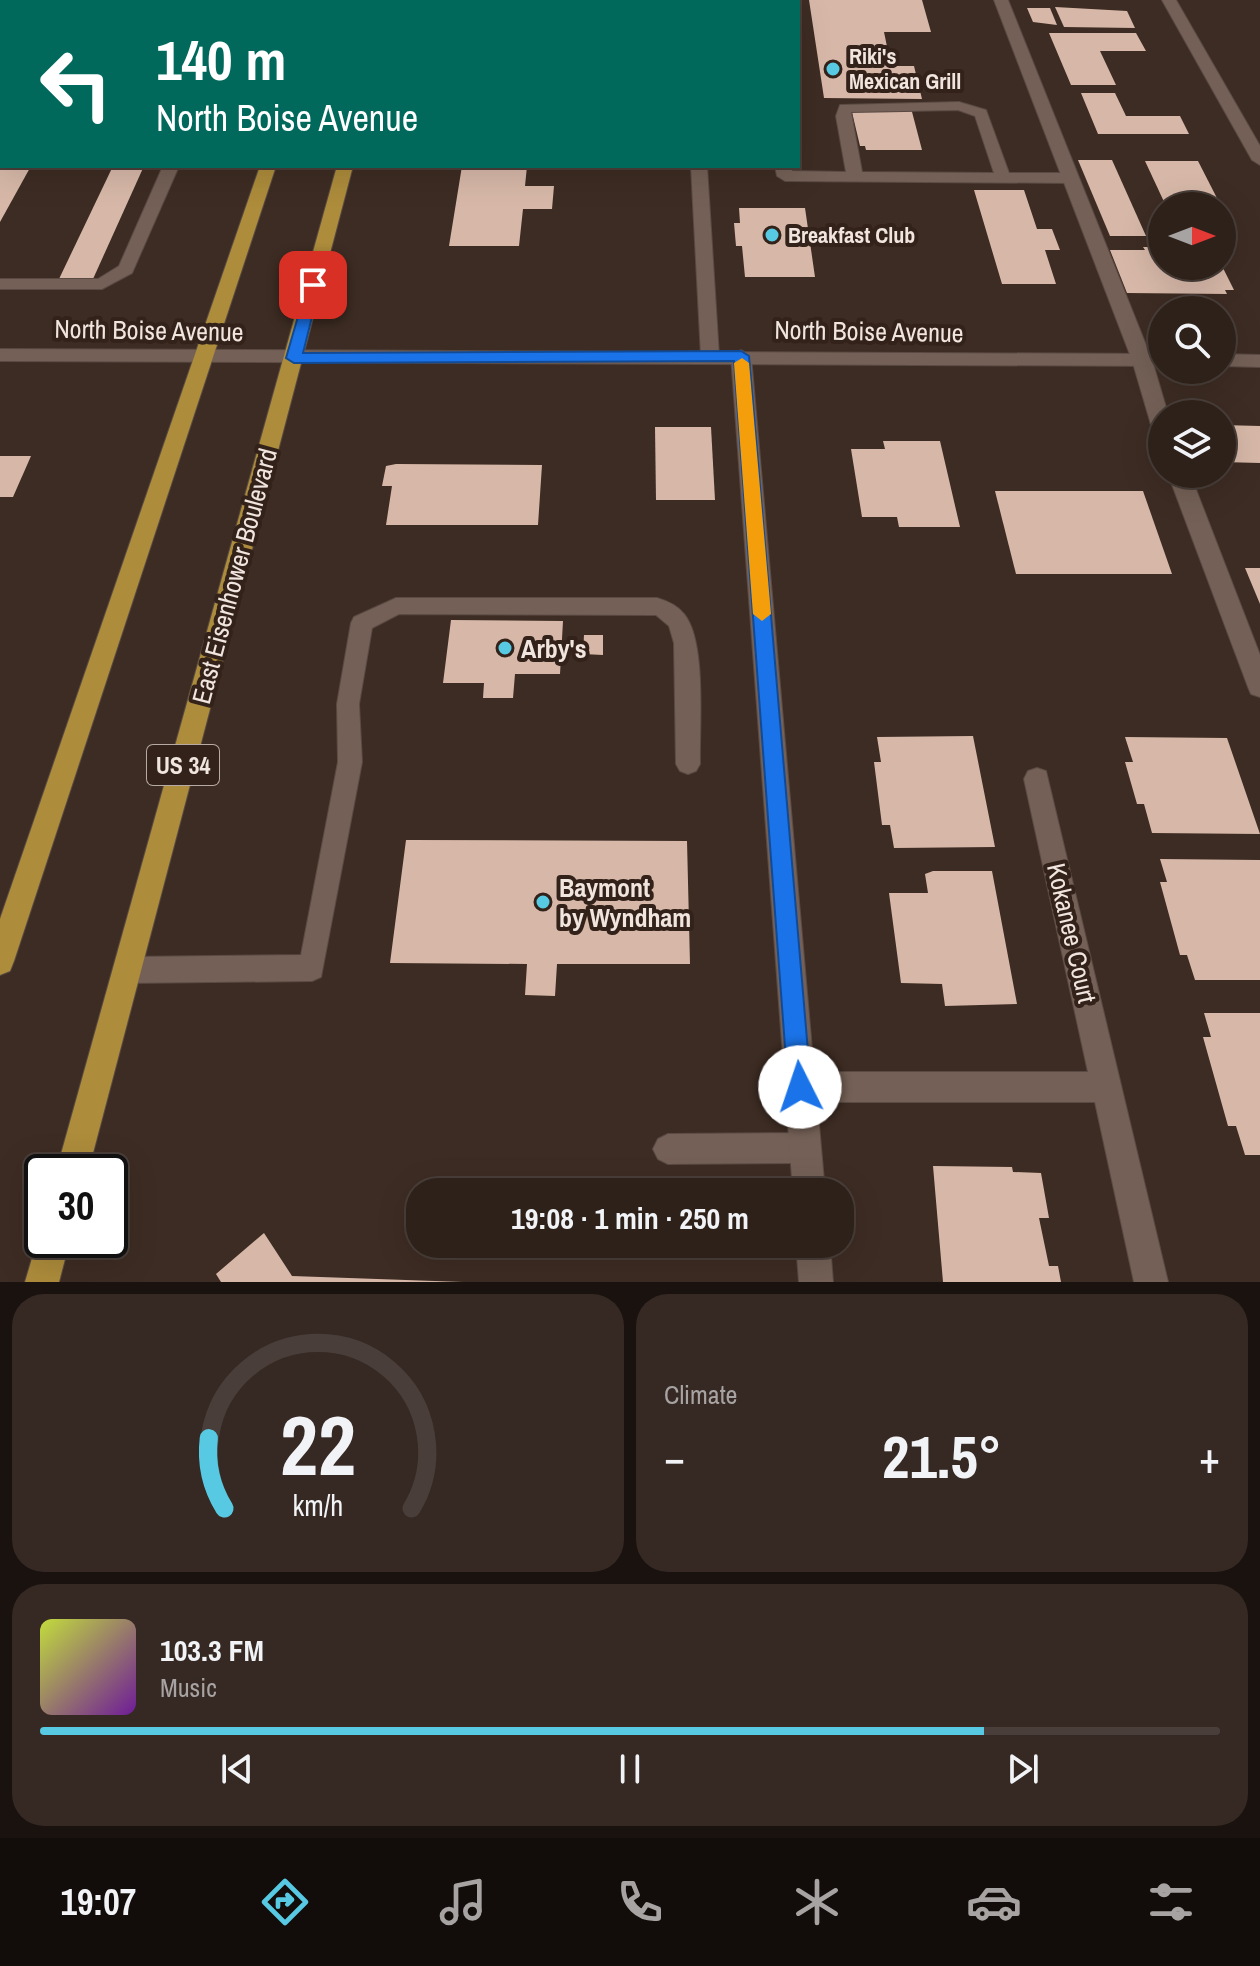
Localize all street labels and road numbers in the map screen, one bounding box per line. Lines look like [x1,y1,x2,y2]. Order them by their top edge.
street label: North Boise Avenue [54,311,244,349]
street label: North Boise Avenue [774,312,964,350]
street label: East Eisenhower Boulevard [183,444,285,708]
road number: US 34 [147,745,219,785]
street label: Kokanee Court [1039,860,1105,1006]

